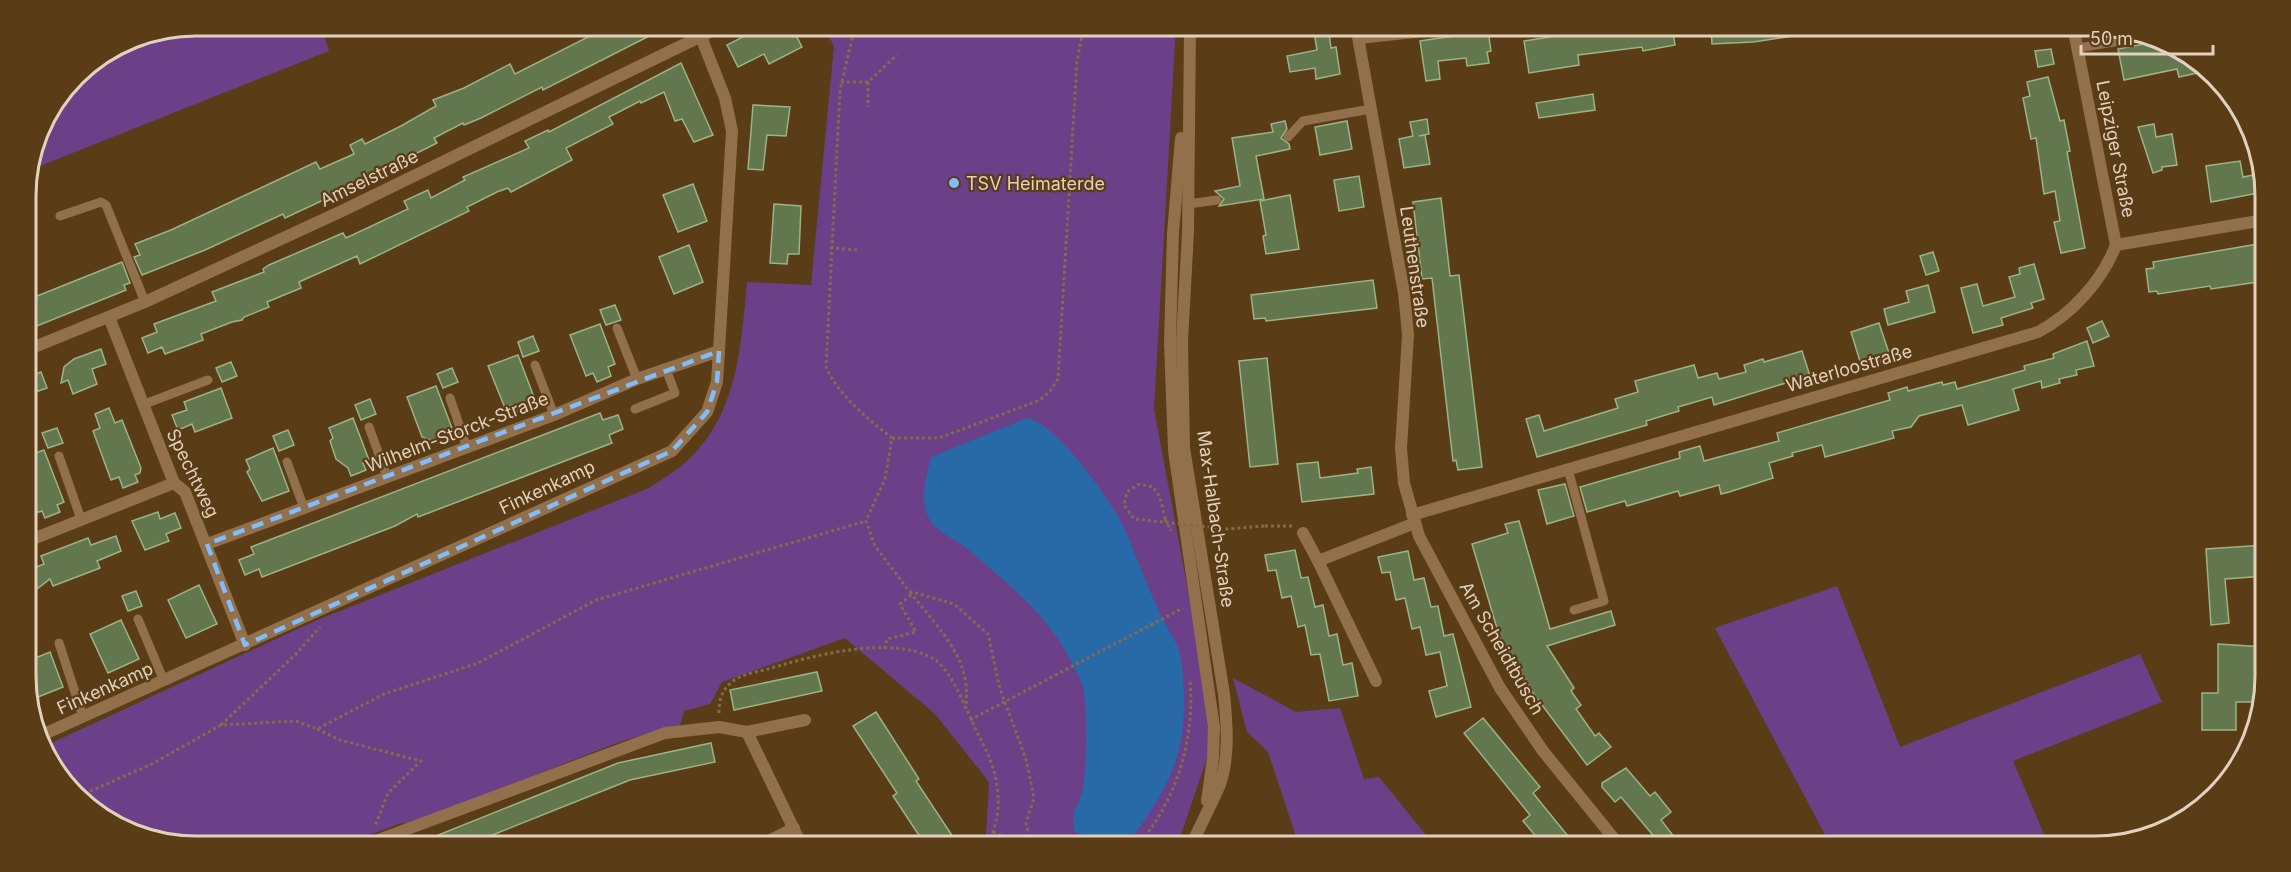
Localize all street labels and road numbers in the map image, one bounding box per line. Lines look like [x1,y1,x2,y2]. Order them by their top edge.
street label: Leipziger Straße [2092,79,2140,219]
street label: Amselstraße [317,145,421,211]
street label: Leuthenstraße [1396,205,1434,329]
street label: Waterloostraße [1784,340,1914,396]
street label: Wilhelm-Storck-Straße [363,387,551,477]
street label: Spechtweg [163,425,223,521]
street label: Max-Halbach-Straße [1193,429,1239,609]
street label: Finkenkamp [496,456,598,518]
street label: Am Scheidtbusch [1455,578,1549,718]
street label: Finkenkamp [54,657,156,719]

